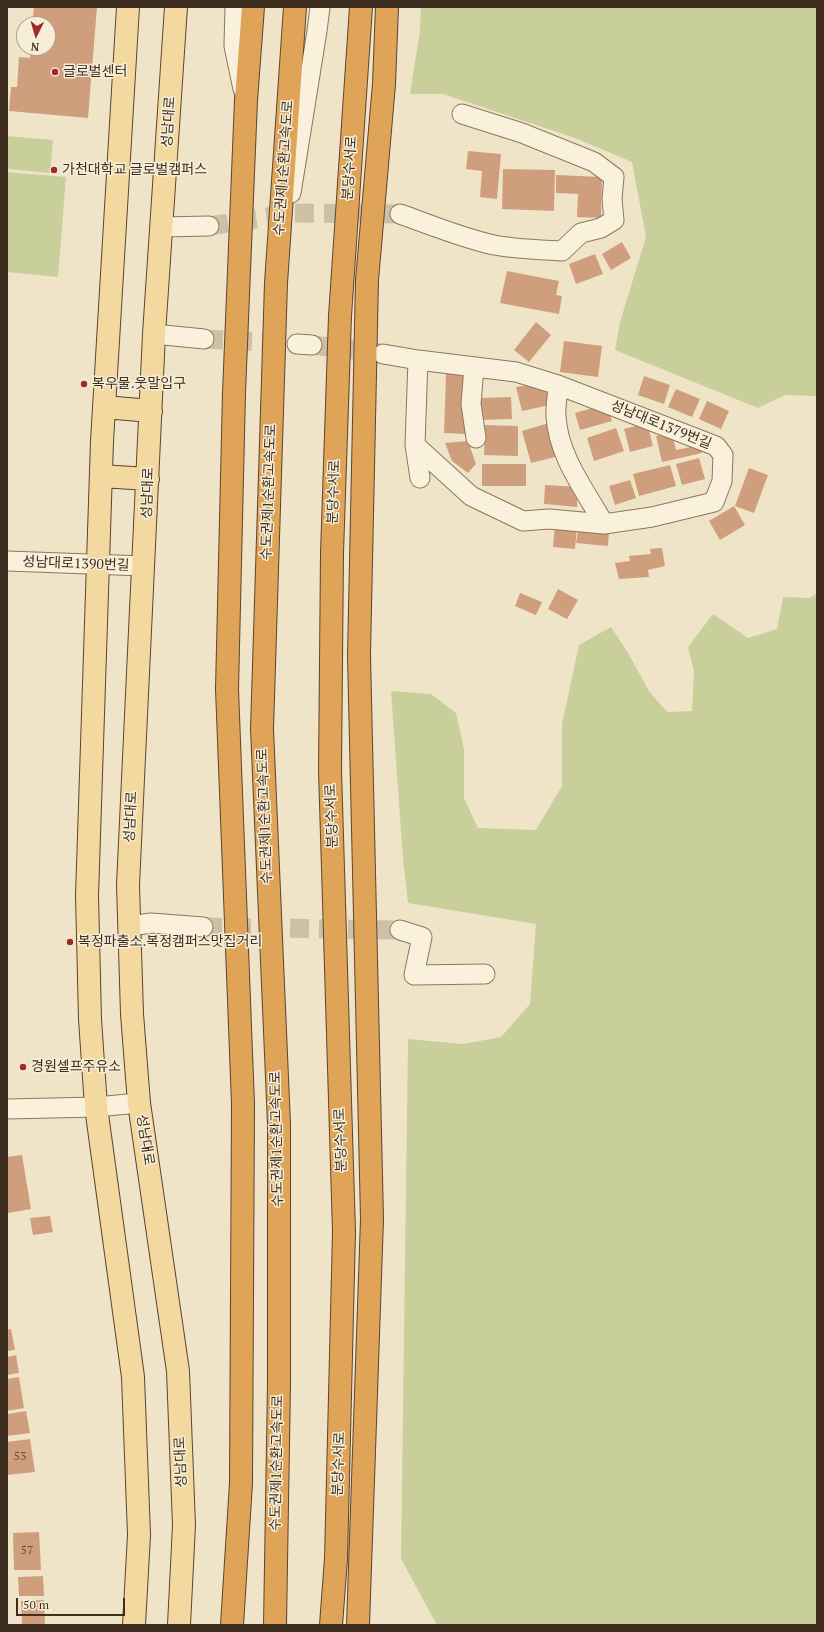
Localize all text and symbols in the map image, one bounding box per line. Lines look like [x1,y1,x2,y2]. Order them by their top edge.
north arrow [16,16,56,56]
text: N [30,40,40,54]
place label: 글로벌센터 [63,64,127,80]
marker: 글로벌센터 [50,67,60,77]
street label: 성남대로 [159,96,179,148]
street label: 수도권제1순환고속도로 [271,99,297,237]
street label: 분당수서로 [339,135,361,201]
place label: 가천대학교 글로벌캠퍼스 [62,162,207,178]
marker: 가천대학교 글로벌캠퍼스 [49,165,59,175]
place label: 복우물.웃말입구 [92,376,186,392]
marker: 복우물.웃말입구 [79,379,89,389]
street label: 성남대로1379번길 [608,397,714,453]
street label: 수도권제1순환고속도로 [258,424,280,560]
street label: 분당수서로 [324,460,344,524]
street label: 성남대로 [139,467,157,519]
street label: 성남대로1390번길 [22,554,130,574]
street label: 수도권제1순환고속도로 [254,748,276,884]
street label: 분당수서로 [322,784,342,848]
street label: 성남대로 [121,791,141,843]
place label: 복정파출소.복정캠퍼스맛집거리 [78,934,262,950]
marker: 복정파출소.복정캠퍼스맛집거리 [65,937,75,947]
place label: 경원셀프주유소 [31,1059,121,1075]
marker: 경원셀프주유소 [18,1062,28,1072]
street label: 수도권제1순환고속도로 [267,1071,287,1207]
street label: 분당수서로 [331,1108,351,1172]
street label: 성남대로 [133,1113,157,1167]
street label: 수도권제1순환고속도로 [267,1395,287,1531]
street label: 분당수서로 [329,1432,349,1496]
street label: 성남대로 [172,1436,190,1488]
house number: 53 [14,1450,26,1464]
house number: 57 [21,1544,33,1558]
scale bar [18,1590,127,1616]
text: 50 m [23,1597,49,1612]

